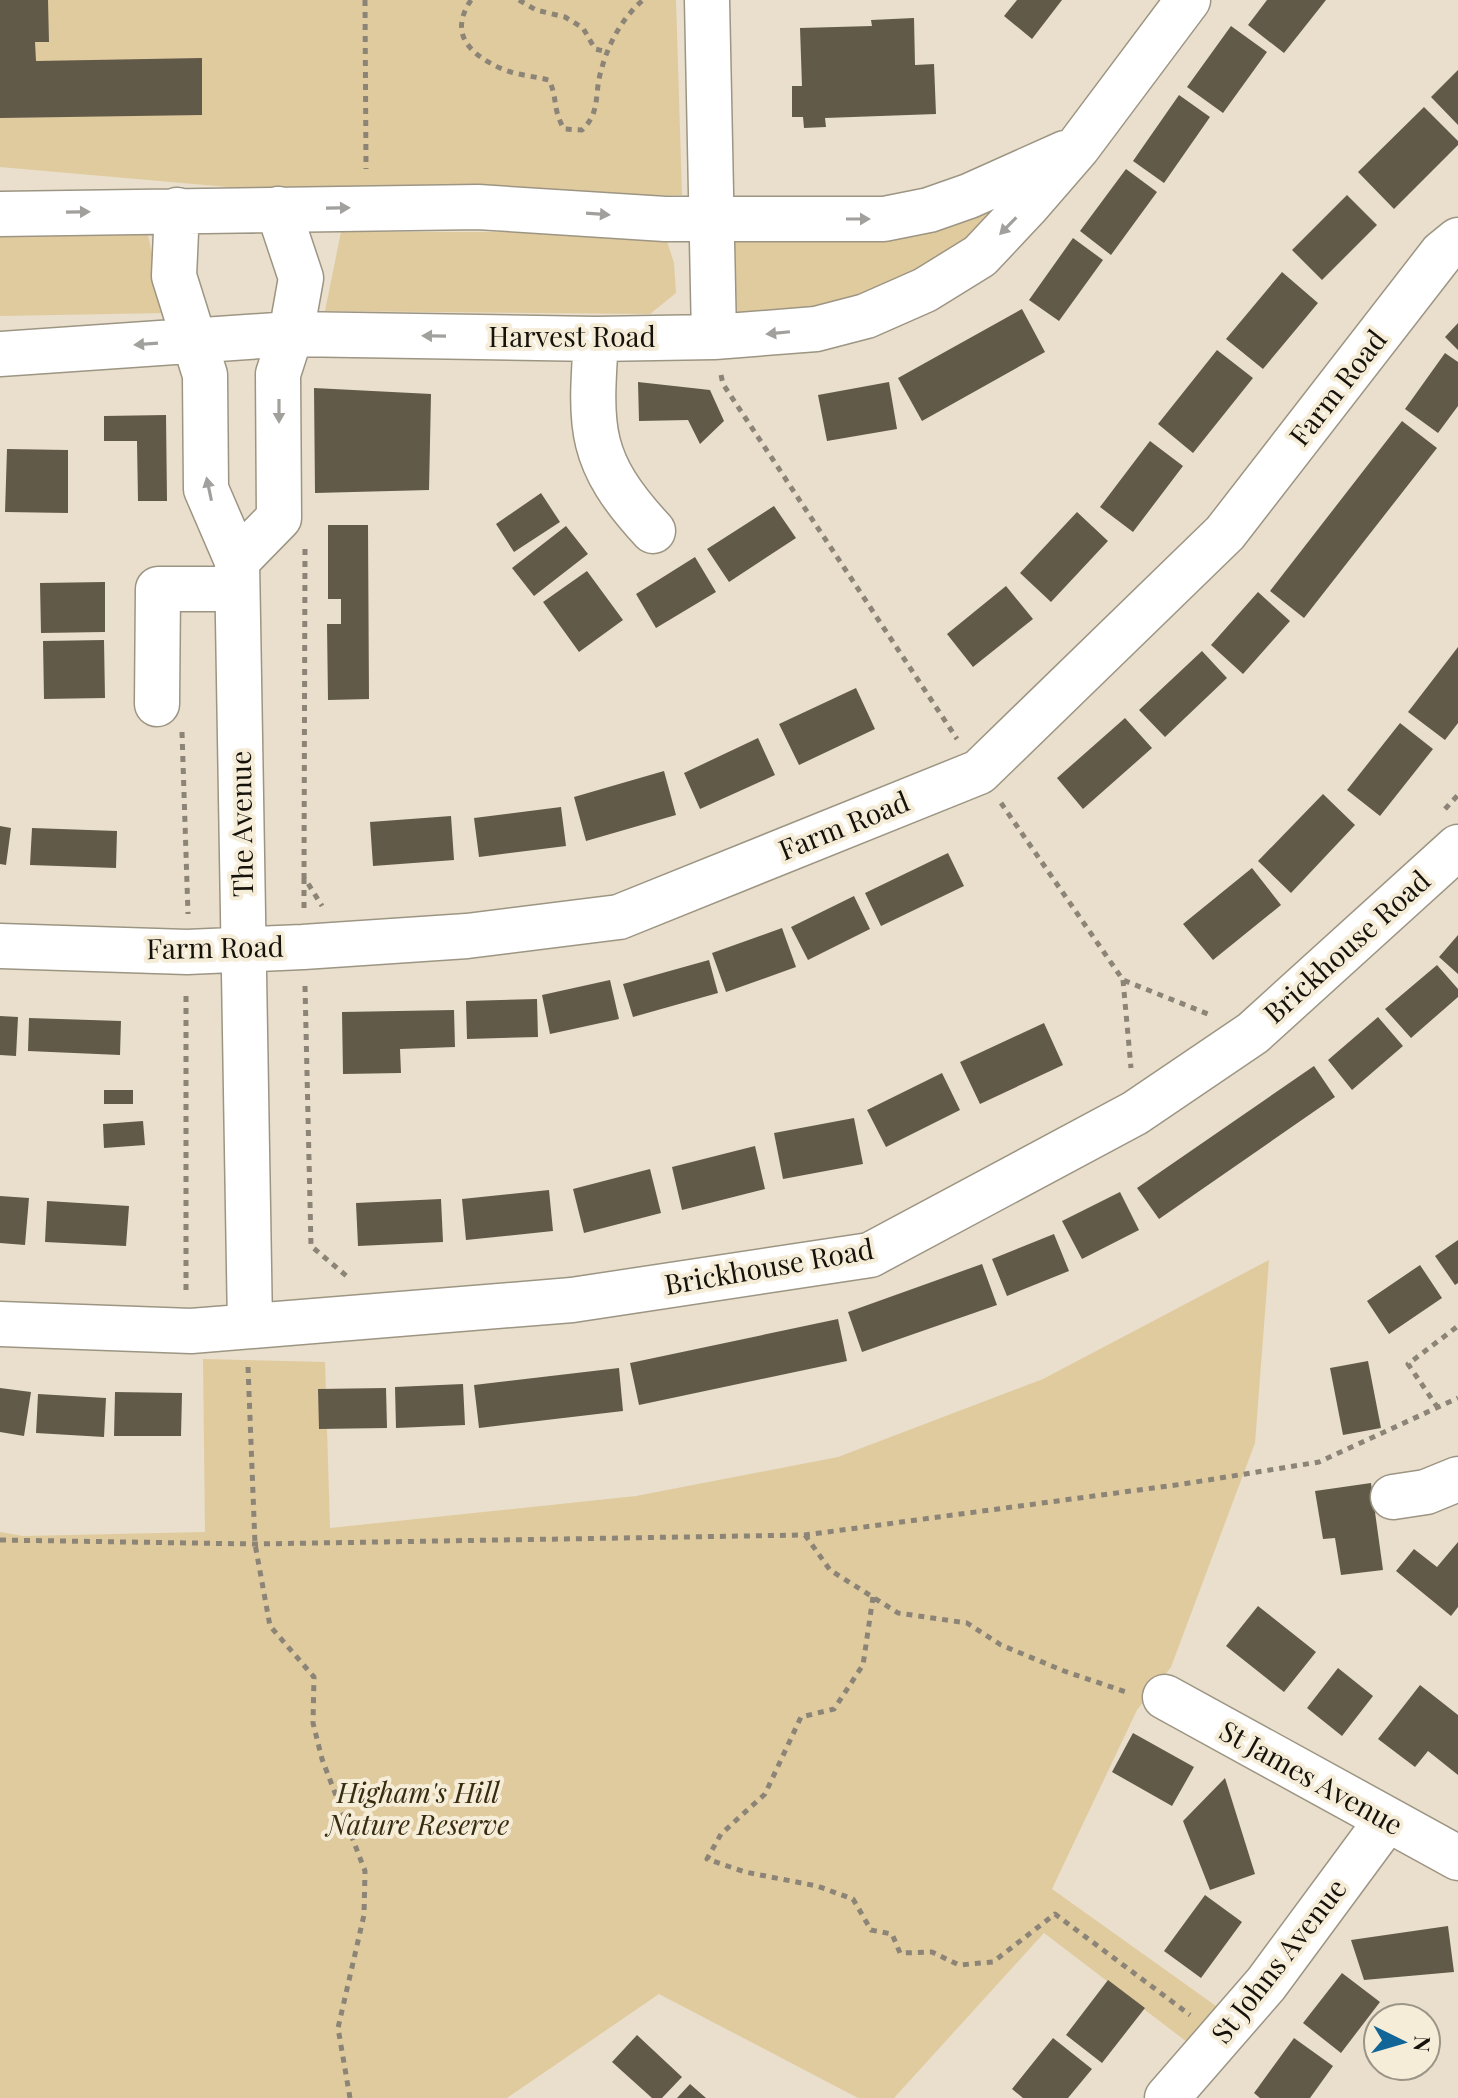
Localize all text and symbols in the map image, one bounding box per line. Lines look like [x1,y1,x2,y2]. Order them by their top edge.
one-way arrow [326,202,351,215]
one-way arrow [66,206,91,219]
one-way arrow [586,208,611,221]
one-way arrow [846,212,871,225]
one-way arrow [999,217,1017,236]
street label: Harvest Road [488,317,656,354]
street label: Farm Road [1280,322,1394,453]
one-way arrow [765,326,790,339]
one-way arrow [421,330,446,343]
one-way arrow [133,338,158,351]
one-way arrow [273,399,285,424]
one-way arrow [202,476,215,501]
street label: The Avenue [221,751,260,897]
street label: Farm Road [773,782,914,868]
street label: Brickhouse Road [1255,861,1437,1030]
street label: Farm Road [146,927,284,966]
street label: Brickhouse Road [661,1229,876,1302]
street label: St James Avenue [1214,1711,1410,1842]
park label: Higham's Hill Nature Reserve [324,1773,509,1842]
street label: St Johns Avenue [1202,1870,1354,2050]
north arrow [1362,2002,1442,2082]
text: N [1407,2035,1439,2053]

